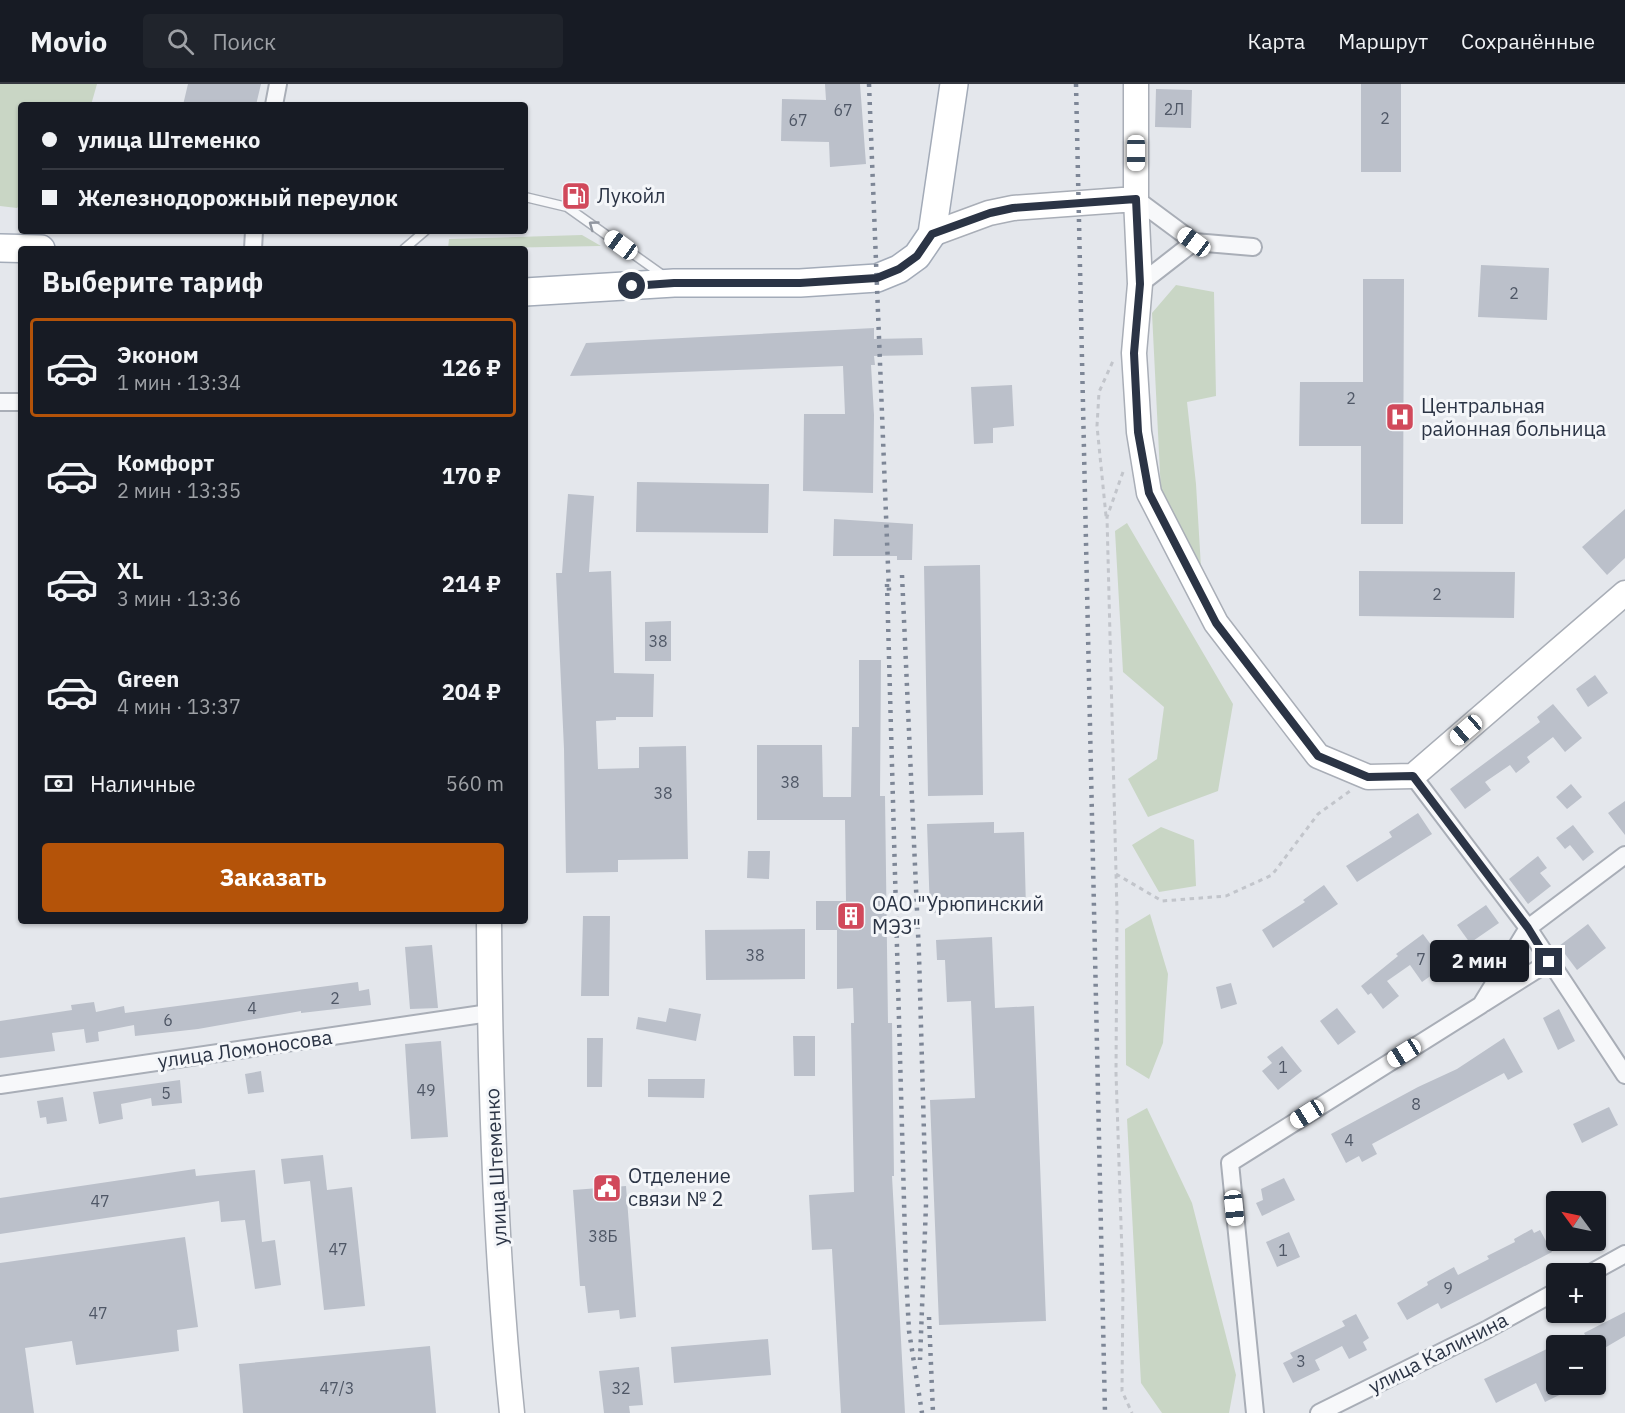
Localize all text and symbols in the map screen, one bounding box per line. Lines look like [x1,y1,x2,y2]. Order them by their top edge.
search box [143,14,563,68]
text: Movio [30,23,107,60]
icon: search [164,25,197,58]
text: Поиск [212,27,276,56]
text: Карта [1247,27,1305,55]
text: Маршрут [1338,27,1428,55]
text: Сохранённые [1461,27,1595,55]
house number: 2Л [1164,99,1184,119]
house number: 67 [833,100,853,120]
house number: 2 [1380,108,1390,128]
house number: 67 [788,110,808,130]
text: улица Штеменко [78,125,261,154]
car [1127,135,1145,171]
fuel station icon: Лукойл [560,180,592,212]
place label: Лукойл [597,182,666,209]
text: Железнодорожный переулок [78,183,398,212]
one-way arrow [588,221,599,232]
car [1174,224,1214,260]
car [601,227,641,263]
text: Выберите тариф [42,264,263,299]
route start [618,272,645,299]
house number: 2 [1509,283,1519,303]
text: Эконом [117,340,199,369]
icon: car [45,341,99,395]
text: 126 ₽ [442,353,501,382]
text: 1 мин · 13:34 [117,369,241,396]
house number: 2 [1346,388,1356,408]
place label: Центральная районная больница [1421,392,1606,442]
hospital icon: Центральная районная больница [1384,401,1416,433]
text: Комфорт [117,448,214,477]
icon: car [45,449,99,503]
text: 170 ₽ [442,461,501,490]
text: 2 мин · 13:35 [117,477,241,504]
text: XL [117,556,143,585]
icon: car [45,557,99,611]
text: 214 ₽ [442,569,501,598]
house number: 2 [1432,584,1442,604]
text: 3 мин · 13:36 [117,585,241,612]
house number: 38 [648,631,668,651]
text: Green [117,664,179,693]
icon: car [45,665,99,719]
text: 204 ₽ [442,677,501,706]
text: 4 мин · 13:37 [117,693,241,720]
car [1447,711,1485,749]
icon: cash [42,767,75,800]
text: Наличные [90,769,196,798]
text: 560 m [446,770,504,797]
house number: 38 [780,772,800,792]
house number: 38 [653,783,673,803]
button: Заказать [42,843,504,912]
place label: ОАО "Урюпинский МЭЗ" [872,890,1044,940]
building icon: ОАО "Урюпинский МЭЗ" [835,900,867,932]
callout: 2 мин [1429,941,1528,983]
house number: 38 [745,945,765,965]
text: 2 мин [1452,947,1507,974]
route end [1535,948,1562,975]
house number: 7 [1416,949,1426,969]
house number: 2 [330,988,340,1008]
house number: 4 [247,998,257,1018]
house number: 6 [163,1010,173,1030]
street label: улица Ломоносова [156,1023,334,1074]
car [1384,1036,1424,1070]
house number: 1 [1278,1057,1288,1077]
house number: 49 [416,1080,436,1100]
house number: 5 [161,1083,171,1103]
street label: улица Штеменко [478,1087,513,1247]
house number: 8 [1411,1094,1421,1114]
car [1287,1097,1327,1131]
house number: 4 [1344,1130,1354,1150]
place label: Отделение связи № 2 [628,1162,731,1212]
public building icon: Отделение связи № 2 [591,1172,623,1204]
car [1223,1189,1245,1227]
house number: 47 [90,1191,110,1211]
north arrow [1546,1191,1606,1251]
map controls [1546,1191,1606,1395]
house number: 38Б [588,1226,618,1246]
house number: 47 [328,1239,348,1259]
house number: 1 [1278,1240,1288,1260]
button: + [1546,1263,1606,1323]
house number: 9 [1443,1278,1453,1298]
house number: 47 [88,1303,108,1323]
street label: улица Калинина [1363,1306,1512,1399]
button: − [1546,1335,1606,1395]
house number: 3 [1296,1351,1306,1371]
house number: 47/3 [320,1378,354,1398]
house number: 32 [611,1378,631,1398]

